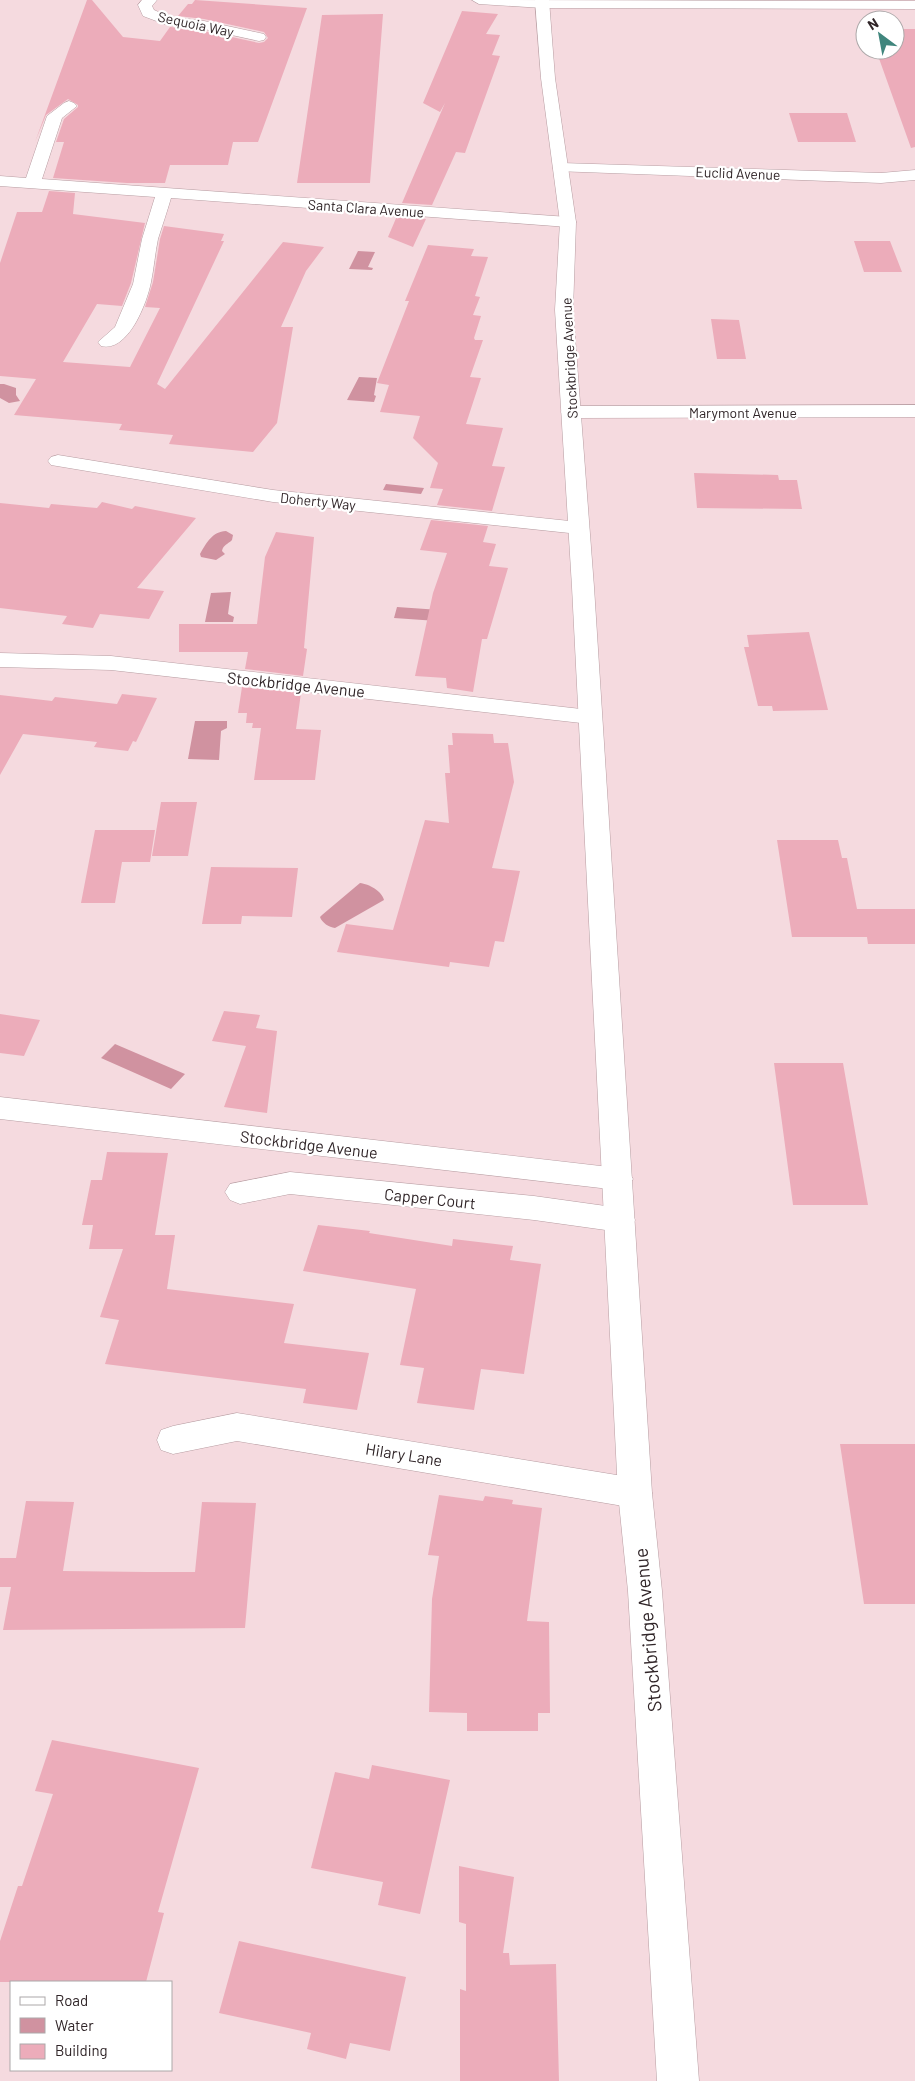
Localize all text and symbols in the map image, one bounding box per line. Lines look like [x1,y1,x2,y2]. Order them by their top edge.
street label: Sequoia Way [156,8,236,40]
north arrow [855,10,905,60]
text: N [864,14,881,33]
street label: Euclid Avenue [695,163,781,183]
street label: Santa Clara Avenue [307,195,425,221]
street label: Stockbridge Avenue [557,297,581,419]
street label: Marymont Avenue [689,404,797,421]
street label: Doherty Way [279,489,357,513]
street label: Stockbridge Avenue [226,667,366,701]
street label: Stockbridge Avenue [239,1126,379,1162]
street label: Capper Court [383,1184,477,1212]
street label: Hilary Lane [364,1439,444,1469]
street label: Stockbridge Avenue [628,1547,666,1713]
legend [10,1981,172,2071]
text: Road [55,1991,88,2009]
text: Water [55,2016,94,2034]
text: Building [55,2041,108,2059]

